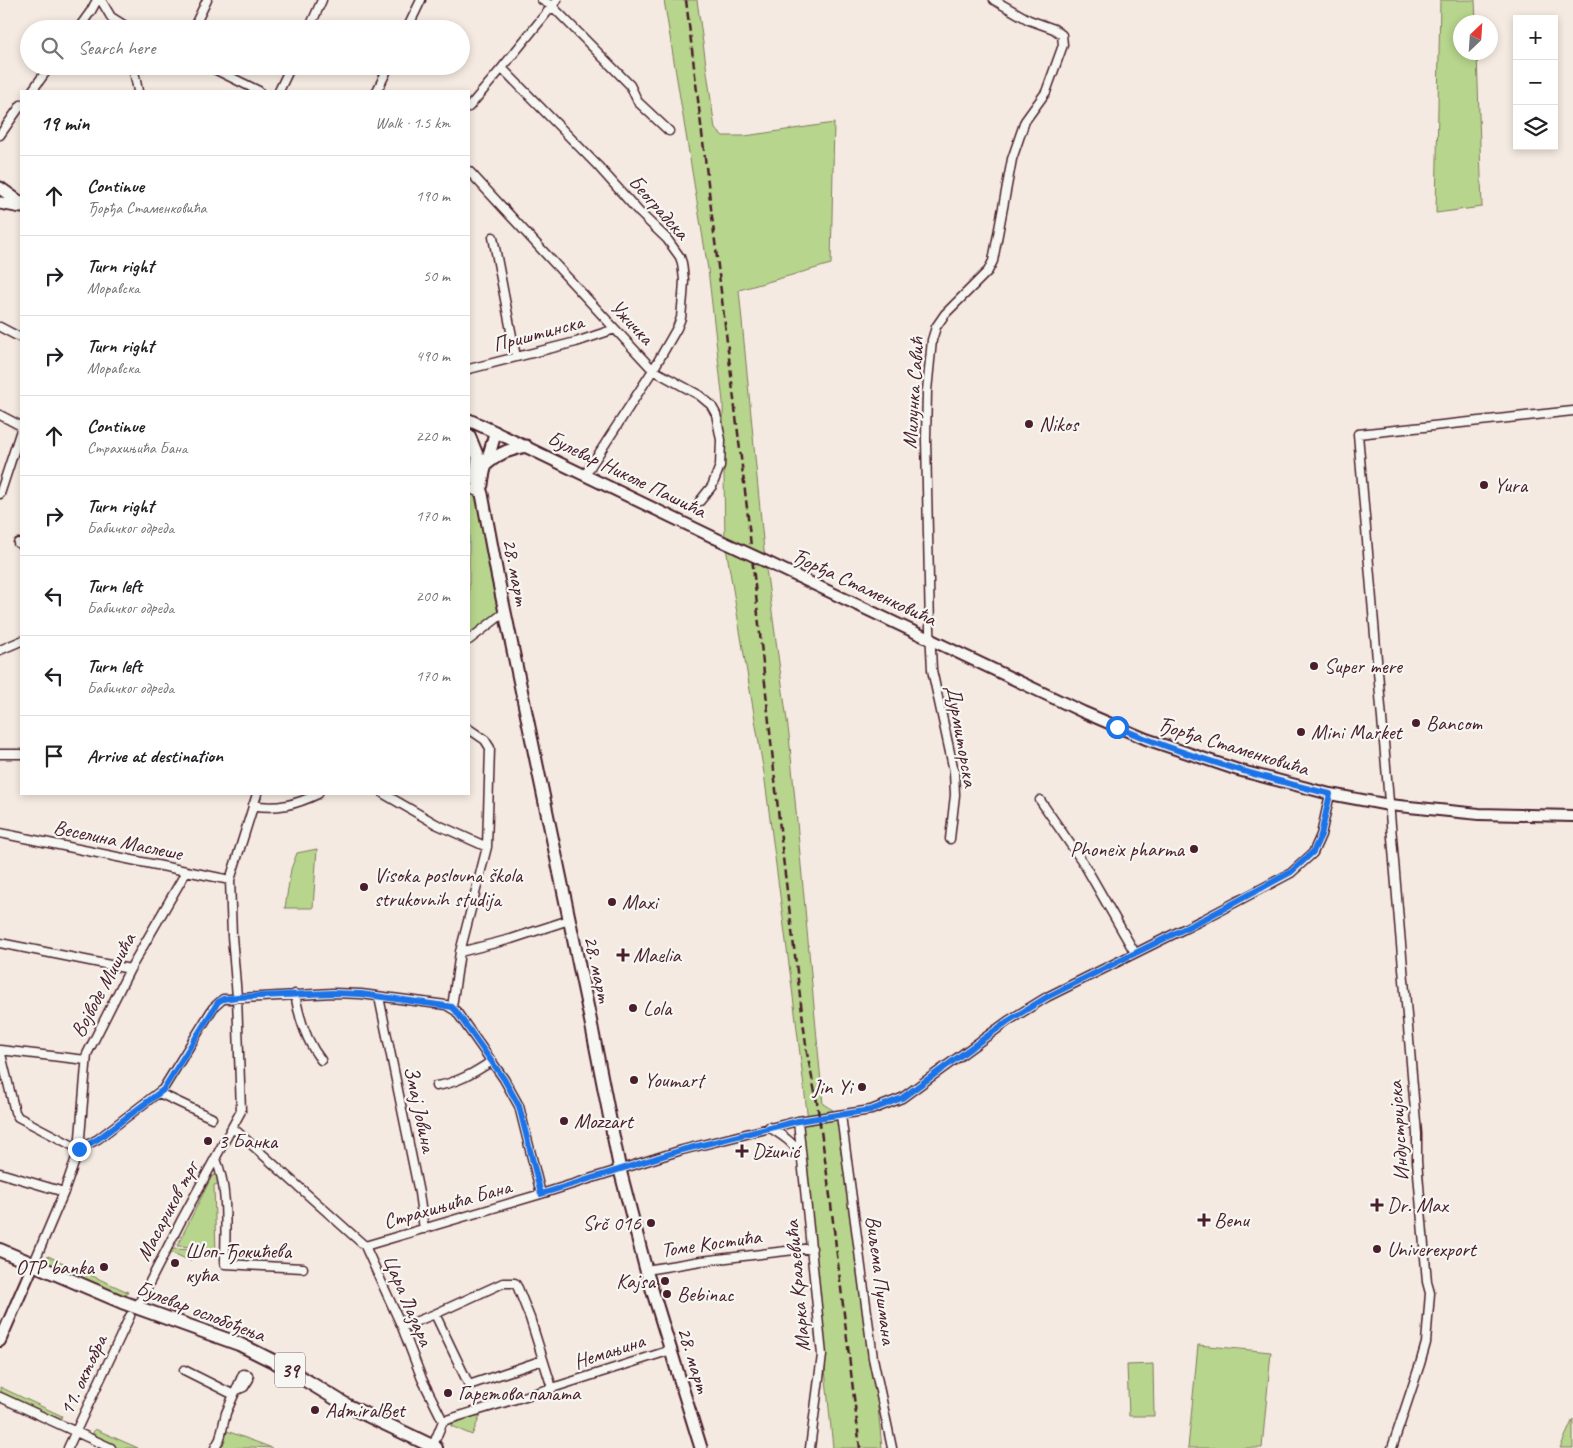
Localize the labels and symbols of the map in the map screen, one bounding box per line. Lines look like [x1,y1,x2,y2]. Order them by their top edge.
north arrow [1453,15,1498,60]
street label: Београдска [623,169,696,246]
street label: Ужичка [605,294,660,351]
street label: Приштинска [490,308,589,358]
street label: Милунка Савић [896,335,930,450]
place label: Nikos [1039,411,1080,437]
marker: Nikos [1023,418,1035,430]
street label: Булевар Николе Пашића [544,424,712,524]
place label: Yura [1494,472,1529,498]
marker: Yura [1478,479,1490,491]
street label: 28. март [497,536,535,609]
street label: Ђорђа Стаменковића [787,542,942,634]
place label: Super mere [1324,653,1404,679]
marker: Super mere [1308,660,1320,672]
street label: Дурмиторска [940,683,984,791]
place label: Bancom [1426,710,1483,736]
street label: Ђорђа Стаменковића [1154,711,1314,783]
route start [1106,716,1129,739]
marker: Bancom [1410,717,1422,729]
place label: Mini Market [1311,719,1403,745]
marker: Mini Market [1295,726,1307,738]
street label: Веселина Маслеше [51,814,187,867]
place label: Phoneix pharma [1070,836,1186,862]
marker: Phoneix pharma [1188,843,1200,855]
place label: Visoka poslovna škola strukovnih studija [374,862,524,912]
marker: Visoka poslovna škola strukovnih studija [358,881,370,893]
place label: Maxi [622,889,660,915]
marker: Maxi [606,896,618,908]
street label: Војводе Мишића [65,927,142,1042]
street label: 28. март [578,933,618,1006]
place label: Maelia [633,942,683,968]
marker: Maelia [617,949,629,961]
place label: Lola [643,995,673,1021]
marker: Lola [627,1002,639,1014]
street label: Змај Јовина [398,1064,442,1157]
place label: Youmart [644,1067,706,1093]
marker: Youmart [628,1074,640,1086]
place label: Jin Yi [811,1074,855,1100]
street label: Индустријска [1381,1078,1414,1182]
marker: Jin Yi [856,1081,868,1093]
place label: Mozzart [574,1108,635,1134]
marker: Mozzart [558,1115,570,1127]
place label: 3 Банка [218,1128,279,1154]
marker: 3 Банка [202,1135,214,1147]
route end [68,1138,91,1161]
place label: Džunić [752,1138,802,1164]
marker: Džunić [736,1145,748,1157]
street label: Масариков трг [130,1154,205,1265]
street label: Страхињића Бана [380,1173,516,1235]
place label: Dr. Max [1387,1192,1449,1218]
marker: Dr. Max [1371,1199,1383,1211]
place label: Benu [1214,1207,1250,1233]
place label: Srč 016 [583,1210,642,1236]
street label: Виљема Пушмана [860,1214,902,1347]
marker: Benu [1198,1214,1210,1226]
marker: Srč 016 [645,1217,657,1229]
street label: Марка Краљевића [778,1217,816,1353]
street label: Томе Костића [659,1223,764,1263]
place label: Univerexport [1387,1236,1478,1262]
place label: Шоп-Ђокићева кућа [185,1238,293,1288]
marker: Univerexport [1371,1243,1383,1255]
street label: Цара Лазара [377,1250,439,1351]
place label: OTP banka [16,1254,96,1280]
marker: Шоп-Ђокићева кућа [169,1257,181,1269]
marker: OTP banka [98,1261,110,1273]
place label: Kajsa [616,1268,657,1294]
street label: Булевар ослобођења [133,1275,271,1348]
marker: Kajsa [659,1275,671,1287]
place label: Bebinac [677,1281,735,1307]
marker: Bebinac [661,1288,673,1300]
street label: 28. март [672,1324,717,1397]
street label: Немањина [570,1327,649,1375]
street label: 11. октобра [53,1329,114,1419]
road number: 39 [275,1352,305,1388]
place label: Гаретова палата [458,1380,582,1406]
marker: Гаретова палата [442,1387,454,1399]
place label: AdmiralBet [325,1397,407,1423]
marker: AdmiralBet [309,1404,321,1416]

